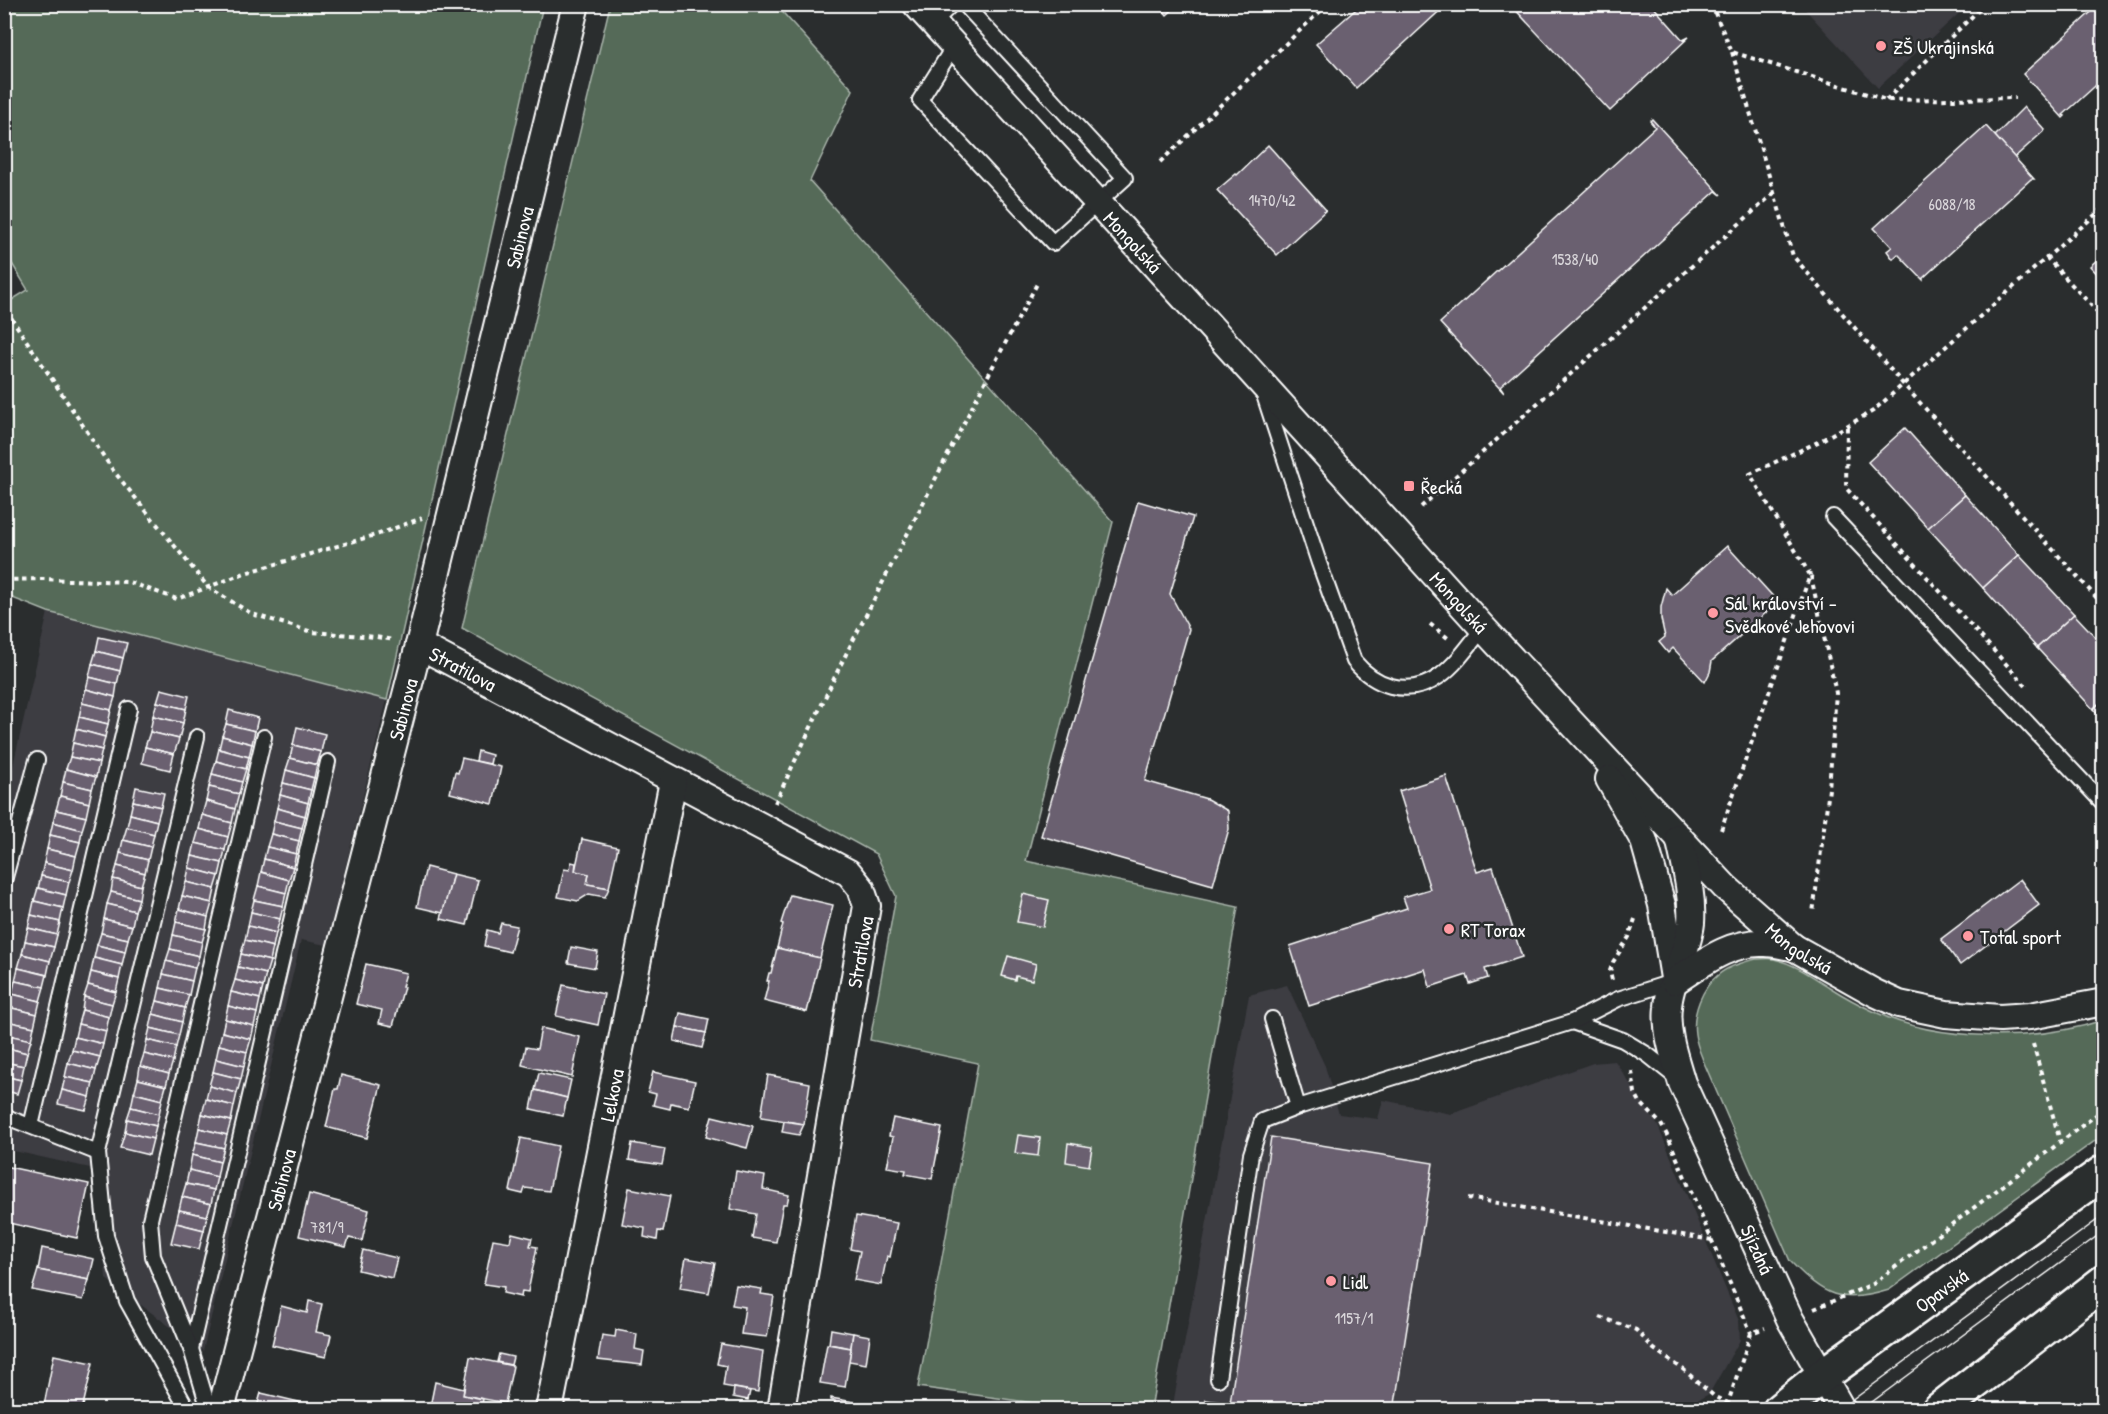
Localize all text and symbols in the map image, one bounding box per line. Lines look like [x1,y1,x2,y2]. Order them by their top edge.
place label: ZŠ Ukrajinská [1893,33,1994,60]
marker: ZŠ Ukrajinská [1874,39,1888,53]
house number: 1470/42 [1248,189,1296,211]
house number: 6088/18 [1929,193,1976,215]
street label: Sabinova [498,203,539,271]
street label: Mongolská [1098,205,1169,279]
house number: 1538/40 [1552,248,1598,270]
place label: Řecká [1421,473,1462,500]
marker: Řecká [1402,479,1416,493]
street label: Mongolská [1424,565,1495,639]
place label: Sál království - Svědkové Jehovovi [1725,589,1855,639]
marker: Sál království - Svědkové Jehovovi [1706,606,1720,620]
street label: Stratilova [425,640,502,697]
street label: Sabinova [381,675,423,743]
street label: Stratilova [840,914,880,990]
place label: RT Torax [1461,916,1526,943]
street label: Mongolská [1760,916,1838,980]
marker: RT Torax [1442,922,1456,936]
place label: Total sport [1980,923,2062,950]
marker: Total sport [1961,929,1975,943]
street label: Lelkova [593,1066,629,1124]
street label: Sabinova [260,1146,302,1213]
house number: 781/9 [310,1216,344,1238]
street label: Sjízdná [1735,1220,1781,1278]
street label: Opavská [1909,1261,1973,1318]
place label: Lidl [1343,1268,1369,1295]
marker: Lidl [1324,1274,1338,1288]
house number: 1157/1 [1335,1307,1374,1329]

